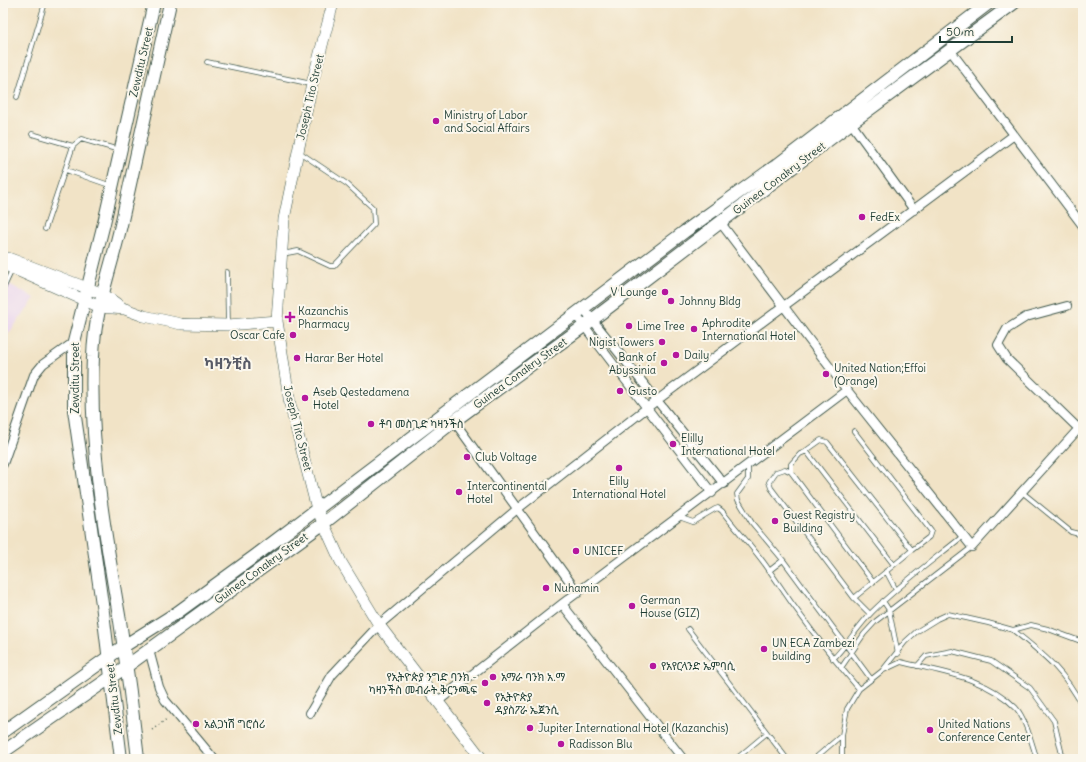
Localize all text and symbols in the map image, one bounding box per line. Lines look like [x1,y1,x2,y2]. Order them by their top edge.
scale bar [940,18,1012,44]
text: 50 m [946,24,975,39]
street label: Zewditu Street [126,25,156,98]
street label: Joseph Tito Street [293,52,327,141]
place label: Ministry of Labor and Social Affairs [444,108,530,135]
marker: Ministry of Labor and Social Affairs [431,116,441,126]
street label: Guinea Conakry Street [730,138,828,217]
place label: FedEx [870,210,900,224]
marker: FedEx [857,212,867,222]
place label: V Lounge [611,285,657,299]
marker: V Lounge [660,287,670,297]
place label: Johnny Bldg [679,294,741,308]
marker: Johnny Bldg [666,296,676,306]
place label: Kazanchis Pharmacy [298,304,349,331]
marker: Kazanchis Pharmacy [285,312,295,322]
place label: Aphrodite International Hotel [702,316,796,343]
place label: Lime Tree [637,319,685,333]
marker: Lime Tree [624,321,634,331]
marker: Aphrodite International Hotel [689,324,699,334]
place label: Oscar Cafe [230,328,285,342]
marker: Oscar Cafe [288,330,298,340]
street label: Guinea Conakry Street [470,334,570,412]
place label: Nigist Towers [589,335,654,349]
marker: Nigist Towers [657,337,667,347]
street label: Zewditu Street [68,342,82,414]
place label: Daily [684,348,709,362]
place label: Bank of Abyssinia [609,350,656,377]
marker: Daily [671,350,681,360]
place label: Harar Ber Hotel [305,351,383,365]
marker: Harar Ber Hotel [292,353,302,363]
district label: ካዛንቺስ [204,354,252,373]
marker: Bank of Abyssinia [659,358,669,368]
place label: United Nation;Effoi (Orange) [834,361,926,388]
marker: United Nation;Effoi (Orange) [821,369,831,379]
street label: Joseph Tito Street [281,384,316,473]
place label: Gusto [628,384,657,398]
place label: Aseb Qestedamena Hotel [313,385,409,412]
marker: Gusto [615,386,625,396]
marker: Aseb Qestedamena Hotel [300,393,310,403]
place label: ቶባ መስጊድ ካዛንችስ [379,417,464,431]
marker: ቶባ መስጊድ ካዛንችስ [366,419,376,429]
place label: Elilly International Hotel [681,431,775,458]
marker: Elilly International Hotel [668,439,678,449]
place label: Club Voltage [475,450,537,464]
marker: Club Voltage [462,452,472,462]
marker: Elily International Hotel [614,463,624,473]
place label: Elily International Hotel [572,474,666,501]
place label: Intercontinental Hotel [467,479,547,506]
marker: Intercontinental Hotel [454,487,464,497]
place label: Guest Registry Building [783,508,855,535]
marker: Guest Registry Building [770,516,780,526]
street label: Guinea Conakry Street [211,529,311,607]
place label: UNICEF [584,544,624,558]
marker: UNICEF [571,546,581,556]
place label: Nuhamin [554,581,599,595]
marker: Nuhamin [541,583,551,593]
place label: German House (GIZ) [640,593,699,620]
marker: German House (GIZ) [627,601,637,611]
place label: UN ECA Zambezi building [772,636,855,663]
marker: UN ECA Zambezi building [759,644,769,654]
place label: የአየርላንድ ኤምባሲ [661,659,736,673]
marker: የአየርላንድ ኤምባሲ [648,661,658,671]
street label: Zewditu Street [103,662,125,735]
place label: የኢትዮጵያ ንግድ ባንክ - ካዛንችስ መብራት ቅርንጫፍ [369,670,477,697]
place label: አማራ ባንክ አ.ማ [501,670,565,684]
marker: አማራ ባንክ አ.ማ [488,672,498,682]
marker: የኢትዮጵያ ንግድ ባንክ - ካዛንችስ መብራት ቅርንጫፍ [480,678,490,688]
place label: የኢትዮጵያ ዳያስፖራ ኤጀንሲ [495,690,560,717]
marker: የኢትዮጵያ ዳያስፖራ ኤጀንሲ [482,698,492,708]
place label: አልጋነሽ ግሮሰሪ [204,717,265,731]
place label: United Nations Conference Center [938,717,1031,744]
marker: አልጋነሽ ግሮሰሪ [191,719,201,729]
place label: Jupiter International Hotel (Kazanchis) [538,721,728,735]
marker: Jupiter International Hotel (Kazanchis) [525,723,535,733]
marker: United Nations Conference Center [925,725,935,735]
place label: Radisson Blu [569,737,633,751]
marker: Radisson Blu [556,739,566,749]

